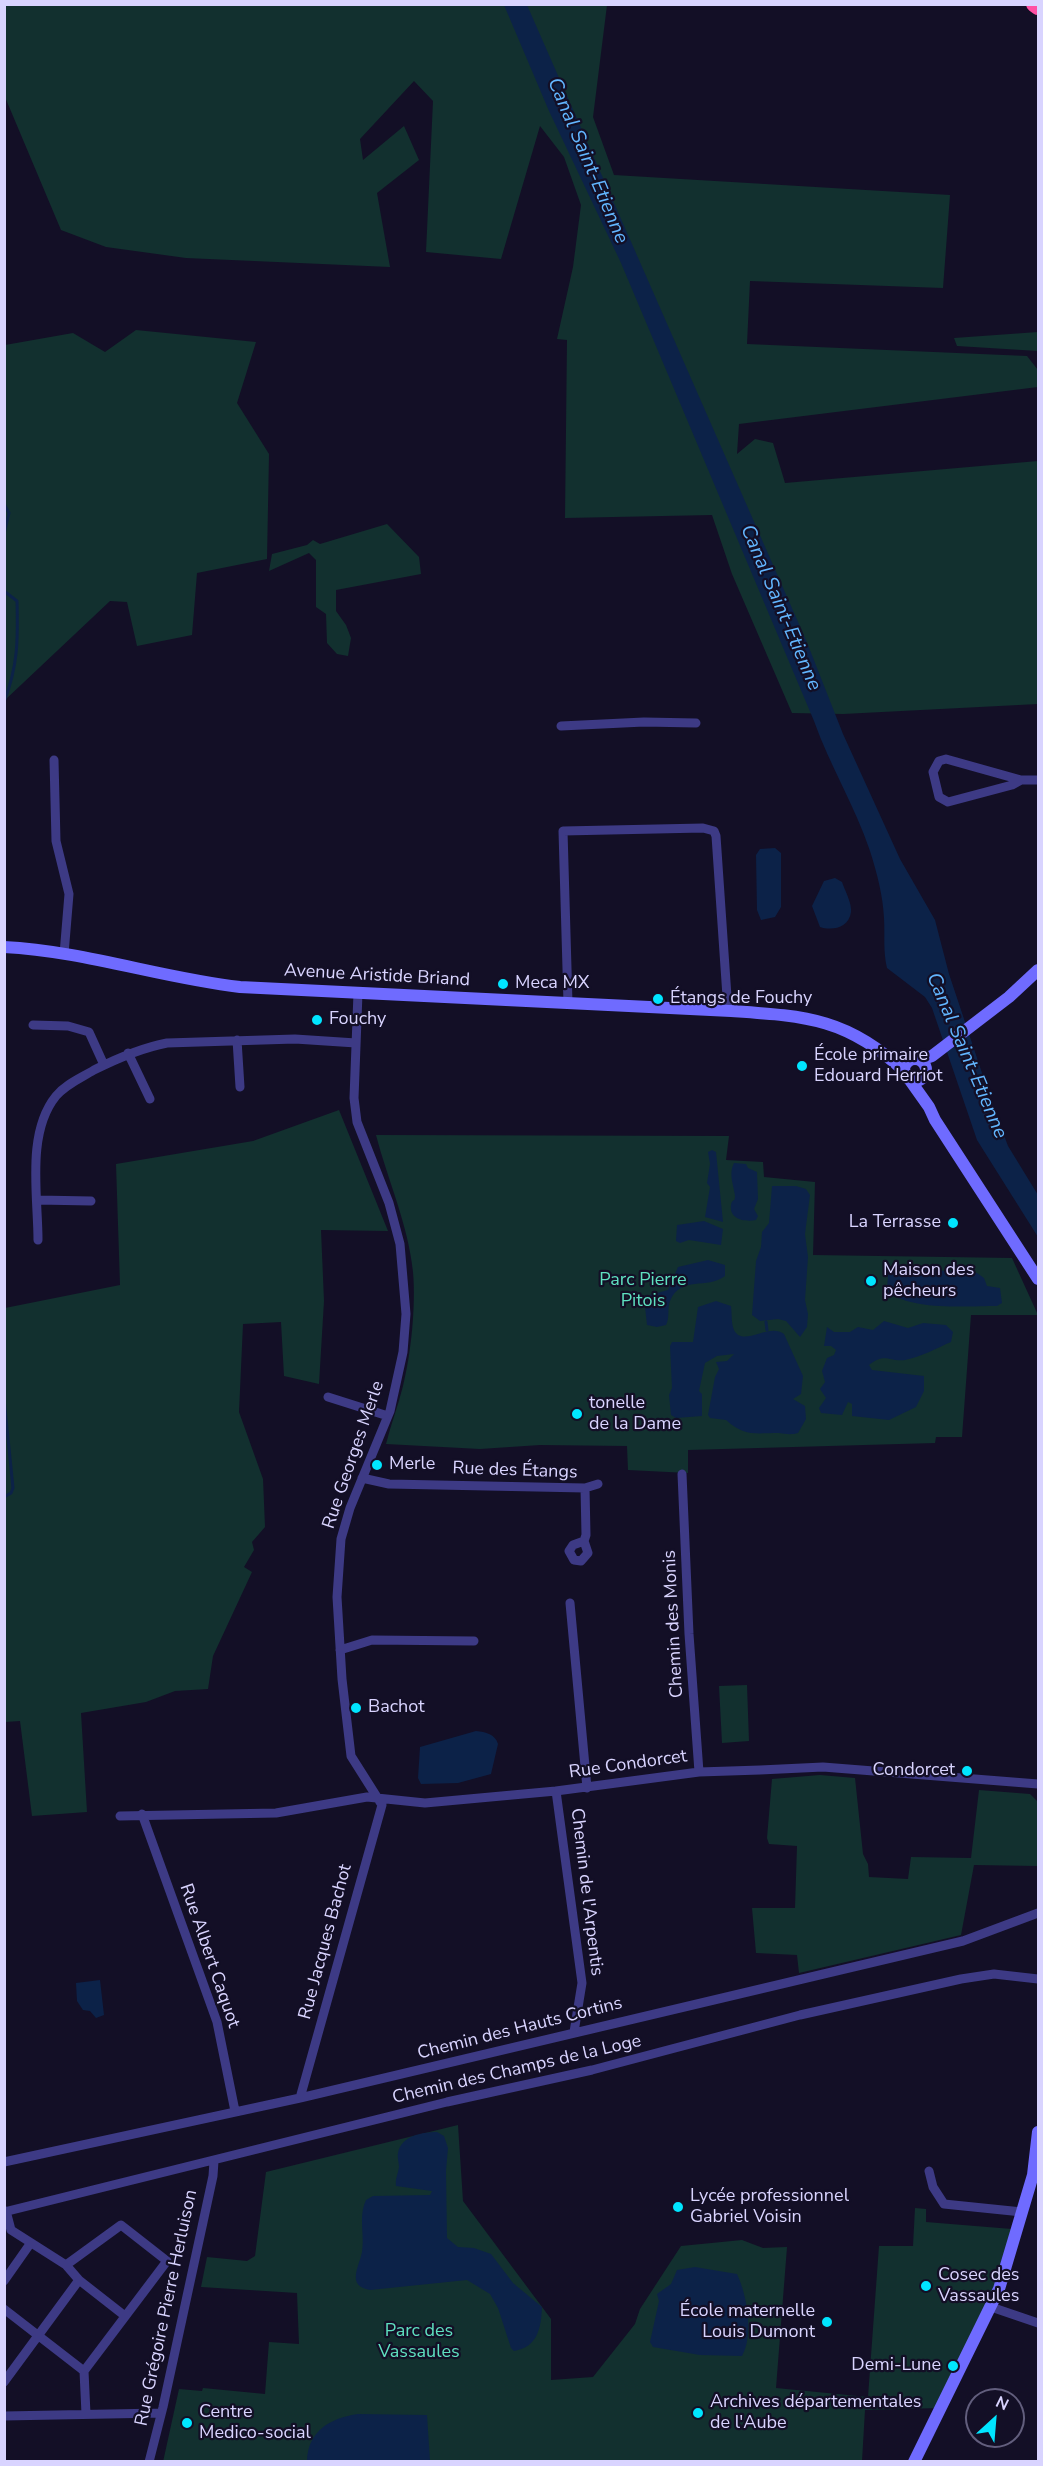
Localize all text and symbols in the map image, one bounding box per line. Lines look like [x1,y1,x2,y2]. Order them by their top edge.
water label: Canal Saint-Etienne [541,74,633,248]
water label: Canal Saint-Etienne [734,521,826,695]
street label: Avenue Aristide Briand [283,960,471,992]
water label: Canal Saint-Etienne [920,969,1012,1143]
place label: Meca MX [515,973,589,995]
marker: Meca MX [496,977,510,991]
place label: Étangs de Fouchy [670,988,812,1010]
marker: Étangs de Fouchy [651,992,665,1006]
place label: Fouchy [329,1009,386,1031]
marker: Fouchy [310,1013,324,1027]
place label: École primaire Edouard Herriot [814,1045,943,1088]
marker: École primaire Edouard Herriot [795,1059,809,1073]
place label: La Terrasse [849,1212,941,1234]
marker: La Terrasse [946,1216,960,1230]
place label: Maison des pêcheurs [883,1260,974,1302]
park label: Parc Pierre Pitois [599,1270,687,1312]
marker: Maison des pêcheurs [864,1274,878,1288]
street label: Rue Georges Merle [319,1378,389,1532]
place label: tonelle de la Dame [589,1393,681,1436]
marker: tonelle de la Dame [570,1407,584,1421]
place label: Merle [389,1454,435,1476]
marker: Merle [370,1458,384,1472]
street label: Rue des Étangs [452,1458,578,1484]
street label: Chemin des Monis [659,1549,689,1699]
place label: Bachot [368,1697,424,1719]
marker: Bachot [349,1701,363,1715]
street label: Rue Condorcet [568,1746,688,1784]
place label: Condorcet [872,1760,955,1782]
marker: Condorcet [960,1764,974,1778]
street label: Chemin de l'Arpentis [565,1807,607,1977]
street label: Rue Jacques Bachot [295,1862,357,2022]
street label: Rue Albert Caquot [174,1881,244,2031]
street label: Chemin des Hauts Cortins [415,1993,625,2065]
street label: Chemin des Champs de la Loge [390,2031,644,2109]
place label: Lycée professionnel Gabriel Voisin [690,2186,849,2228]
street label: Rue Grégoire Pierre Herluison [131,2188,203,2428]
marker: Lycée professionnel Gabriel Voisin [671,2200,685,2214]
place label: Cosec des Vassaules [938,2265,1019,2308]
marker: Cosec des Vassaules [919,2279,933,2293]
place label: École maternelle Louis Dumont [680,2301,815,2344]
marker: École maternelle Louis Dumont [820,2315,834,2329]
park label: Parc des Vassaules [378,2321,460,2364]
place label: Demi-Lune [851,2355,941,2377]
marker: Demi-Lune [946,2359,960,2373]
north arrow [965,2388,1025,2448]
text: N [992,2391,1012,2416]
place label: Archives départementales de l'Aube [710,2392,922,2434]
place label: Centre Medico-social [199,2402,311,2444]
marker: Archives départementales de l'Aube [691,2406,705,2420]
marker: Centre Medico-social [180,2416,194,2430]

